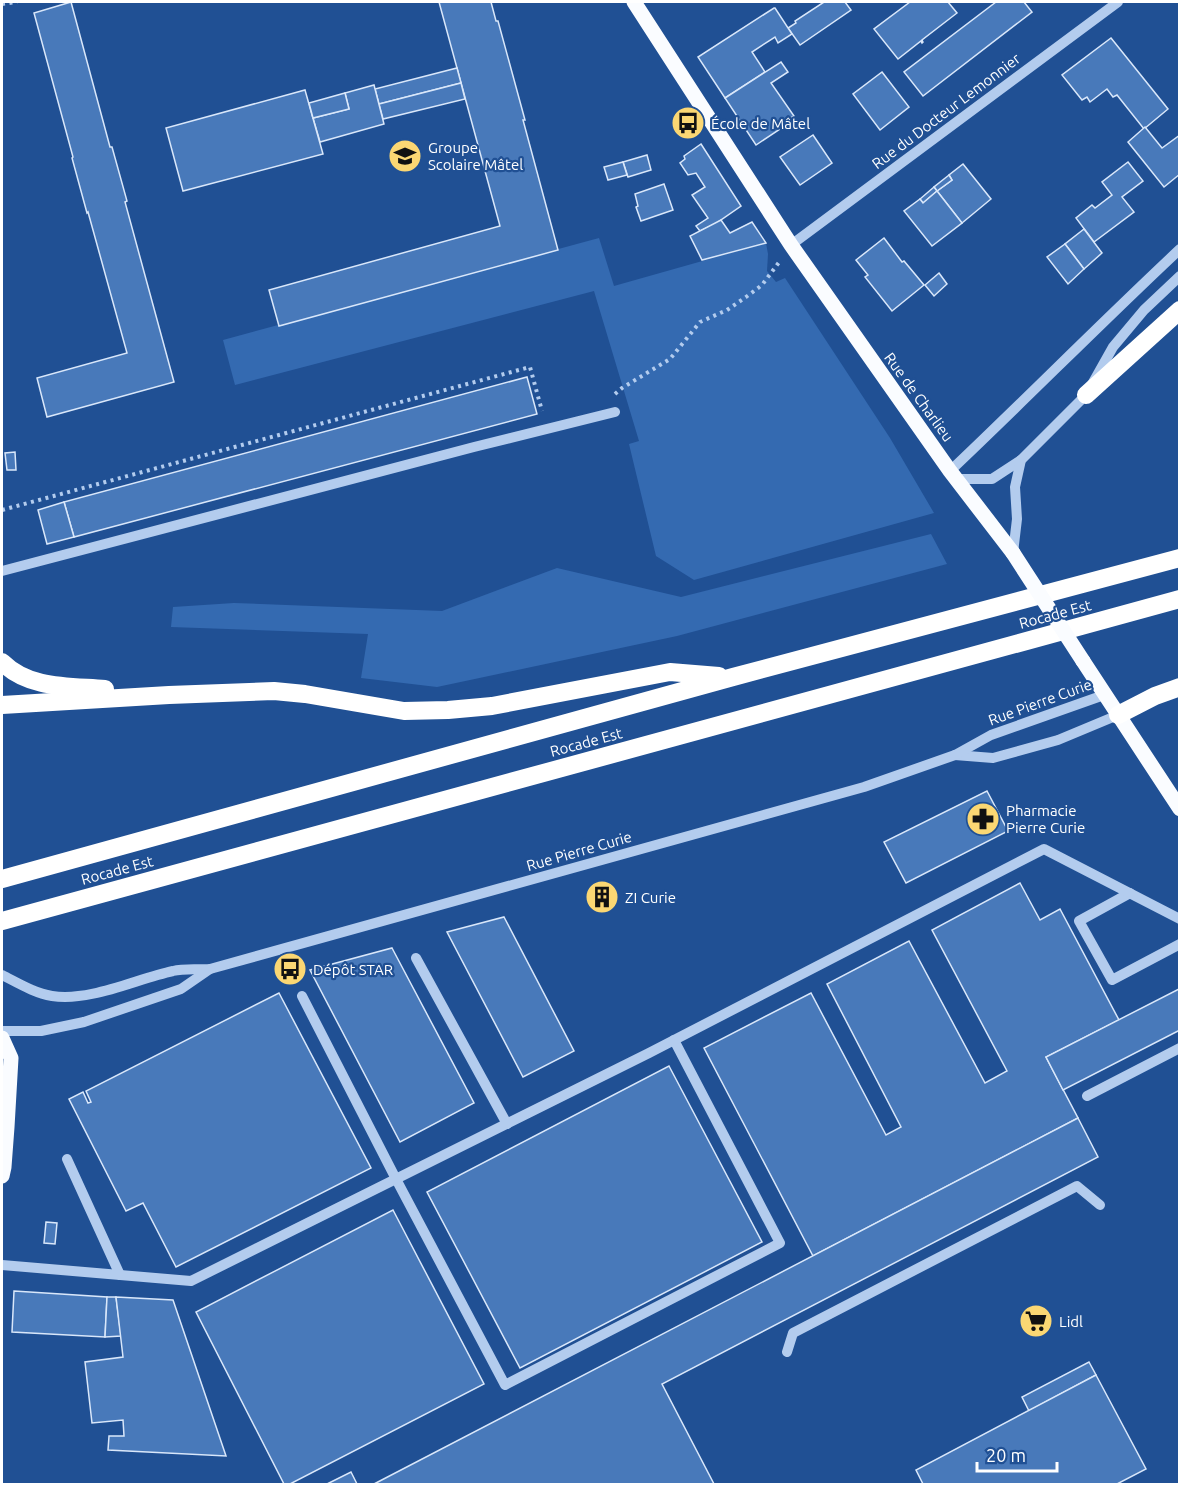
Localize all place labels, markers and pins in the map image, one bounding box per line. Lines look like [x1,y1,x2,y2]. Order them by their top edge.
bus stop icon: École de Mâtel [670,105,706,141]
place label: École de Mâtel [711,115,810,132]
school or university icon: Groupe Scolaire Mâtel [387,138,423,174]
place label: Groupe Scolaire Mâtel [428,139,523,173]
pharmacy icon: Pharmacie Pierre Curie [965,801,1001,837]
place label: Pharmacie Pierre Curie [1006,802,1085,836]
building icon: ZI Curie [584,879,620,915]
place label: ZI Curie [625,889,676,906]
bus stop icon: Dépôt STAR [272,951,308,987]
place label: Dépôt STAR [313,961,393,978]
supermarket icon: Lidl [1018,1303,1054,1339]
place label: Lidl [1059,1313,1083,1330]

